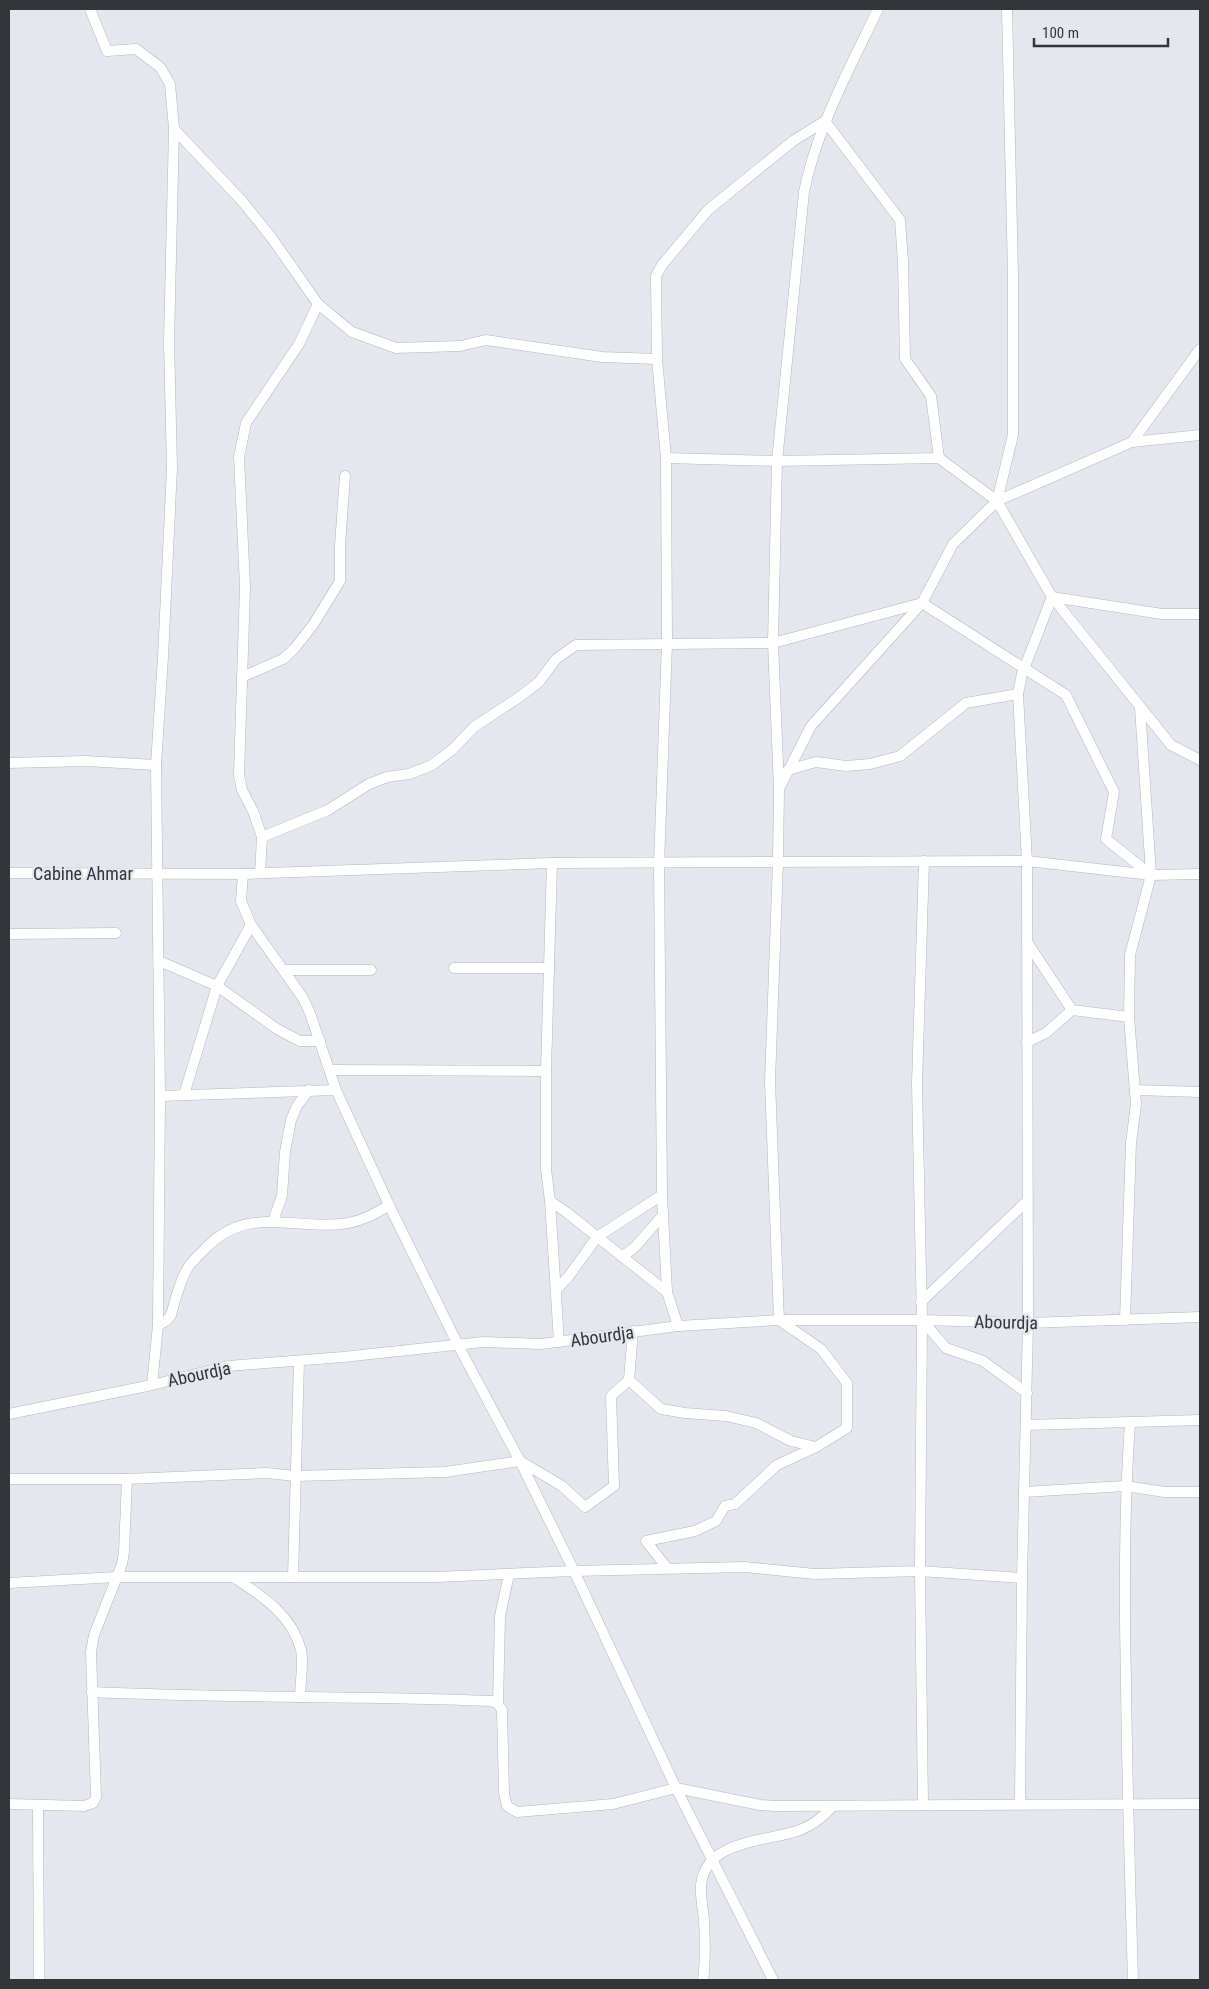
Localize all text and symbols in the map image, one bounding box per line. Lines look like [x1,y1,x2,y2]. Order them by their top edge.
scale bar [1034,15,1168,47]
text: 100 m [1042,24,1079,42]
street label: Cabine Ahmar [33,863,133,884]
street label: Abourdja [974,1311,1038,1333]
street label: Abourdja [569,1321,635,1351]
street label: Abourdja [166,1357,232,1391]

